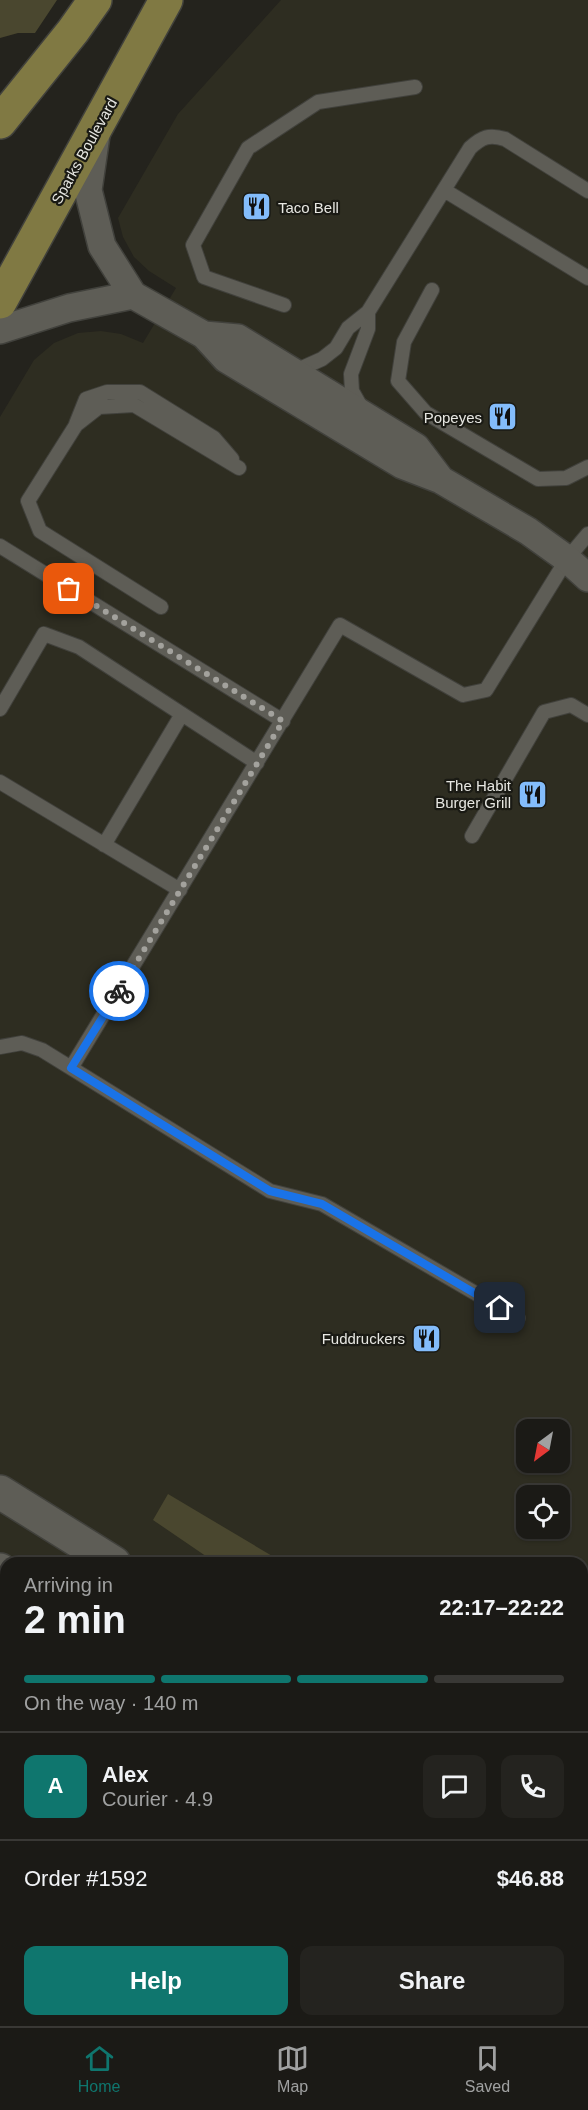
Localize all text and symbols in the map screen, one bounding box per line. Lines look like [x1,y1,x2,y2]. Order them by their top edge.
street label: Sparks Boulevard [48,95,120,207]
restaurant icon: Taco Bell [241,191,273,223]
place label: Taco Bell [278,199,339,216]
restaurant icon: Popeyes [487,401,519,433]
place label: Popeyes [424,409,482,426]
pin [43,563,94,614]
icon: bag [52,572,85,605]
place label: The Habit Burger Grill [435,777,512,811]
restaurant icon: The Habit Burger Grill [516,778,548,810]
courier [89,961,149,1021]
icon: bike [103,975,136,1008]
pin [474,1282,525,1333]
icon: home [483,1291,516,1324]
restaurant icon: Fuddruckers [410,1322,442,1354]
place label: Fuddruckers [322,1330,405,1347]
north arrow [516,1419,570,1473]
map controls [516,1419,570,1539]
button: locate [516,1485,570,1539]
text: Arriving in [24,1574,113,1596]
text: 22:17–22:22 [439,1595,564,1620]
text: 2 min [24,1598,126,1641]
text: On the way · 140 m [24,1692,199,1714]
button: chat [423,1755,486,1818]
button: phone [501,1755,564,1818]
text: Alex [102,1762,148,1787]
text: A [48,1773,63,1798]
text: Courier · 4.9 [102,1788,213,1810]
text: Order #1592 [24,1866,148,1891]
text: $46.88 [497,1866,564,1891]
button: Help [24,1946,288,2015]
button: Share [300,1946,564,2015]
tab: Home [78,2042,121,2096]
tab: Map [276,2042,309,2096]
tab: Saved [465,2042,510,2096]

